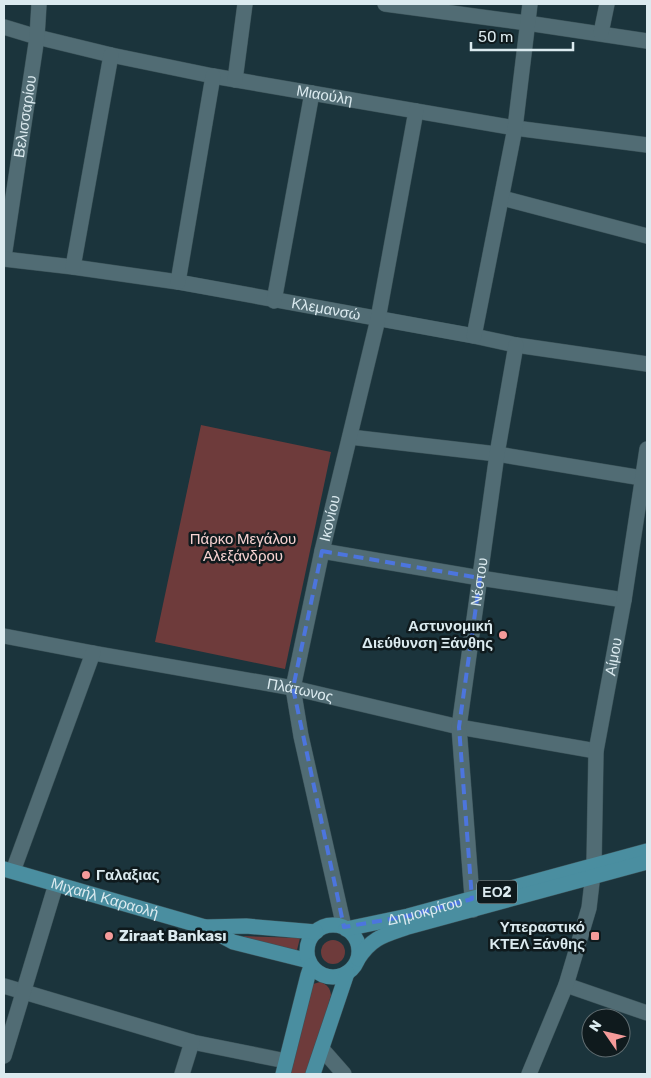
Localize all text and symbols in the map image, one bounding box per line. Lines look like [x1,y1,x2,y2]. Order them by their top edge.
scale bar [471,20,574,52]
text: 50 m [478,28,513,46]
street label: Βελισσαρίου [10,74,40,159]
street label: Μιαούλη [295,82,354,109]
street label: Κλεμανσώ [290,294,362,324]
street label: Ικονίου [316,493,344,543]
park label: Πάρκο Μεγάλου Αλεξάνδρου [190,530,296,565]
street label: Νέστου [467,556,491,607]
place label: Αστυνομική Διεύθυνση Ξάνθης [362,617,493,652]
marker: Αστυνομική Διεύθυνση Ξάνθης [497,629,509,641]
street label: Αίμου [601,636,626,677]
street label: Πλάτωνος [266,675,335,706]
place label: Γαλαξιας [96,866,160,884]
marker: Γαλαξιας [80,869,92,881]
street label: Μιχαήλ Καραολή [49,874,161,922]
road number: ΕΟ2 [477,880,517,904]
street label: Δημοκρίτου [386,893,465,929]
place label: Υπεραστικό ΚΤΕΛ Ξάνθης [490,918,585,953]
place label: Ziraat Bankası [119,927,227,945]
marker: Ziraat Bankası [103,930,115,942]
marker: Υπεραστικό ΚΤΕΛ Ξάνθης [589,930,601,942]
north arrow [581,1008,631,1058]
text: N [586,1017,606,1035]

